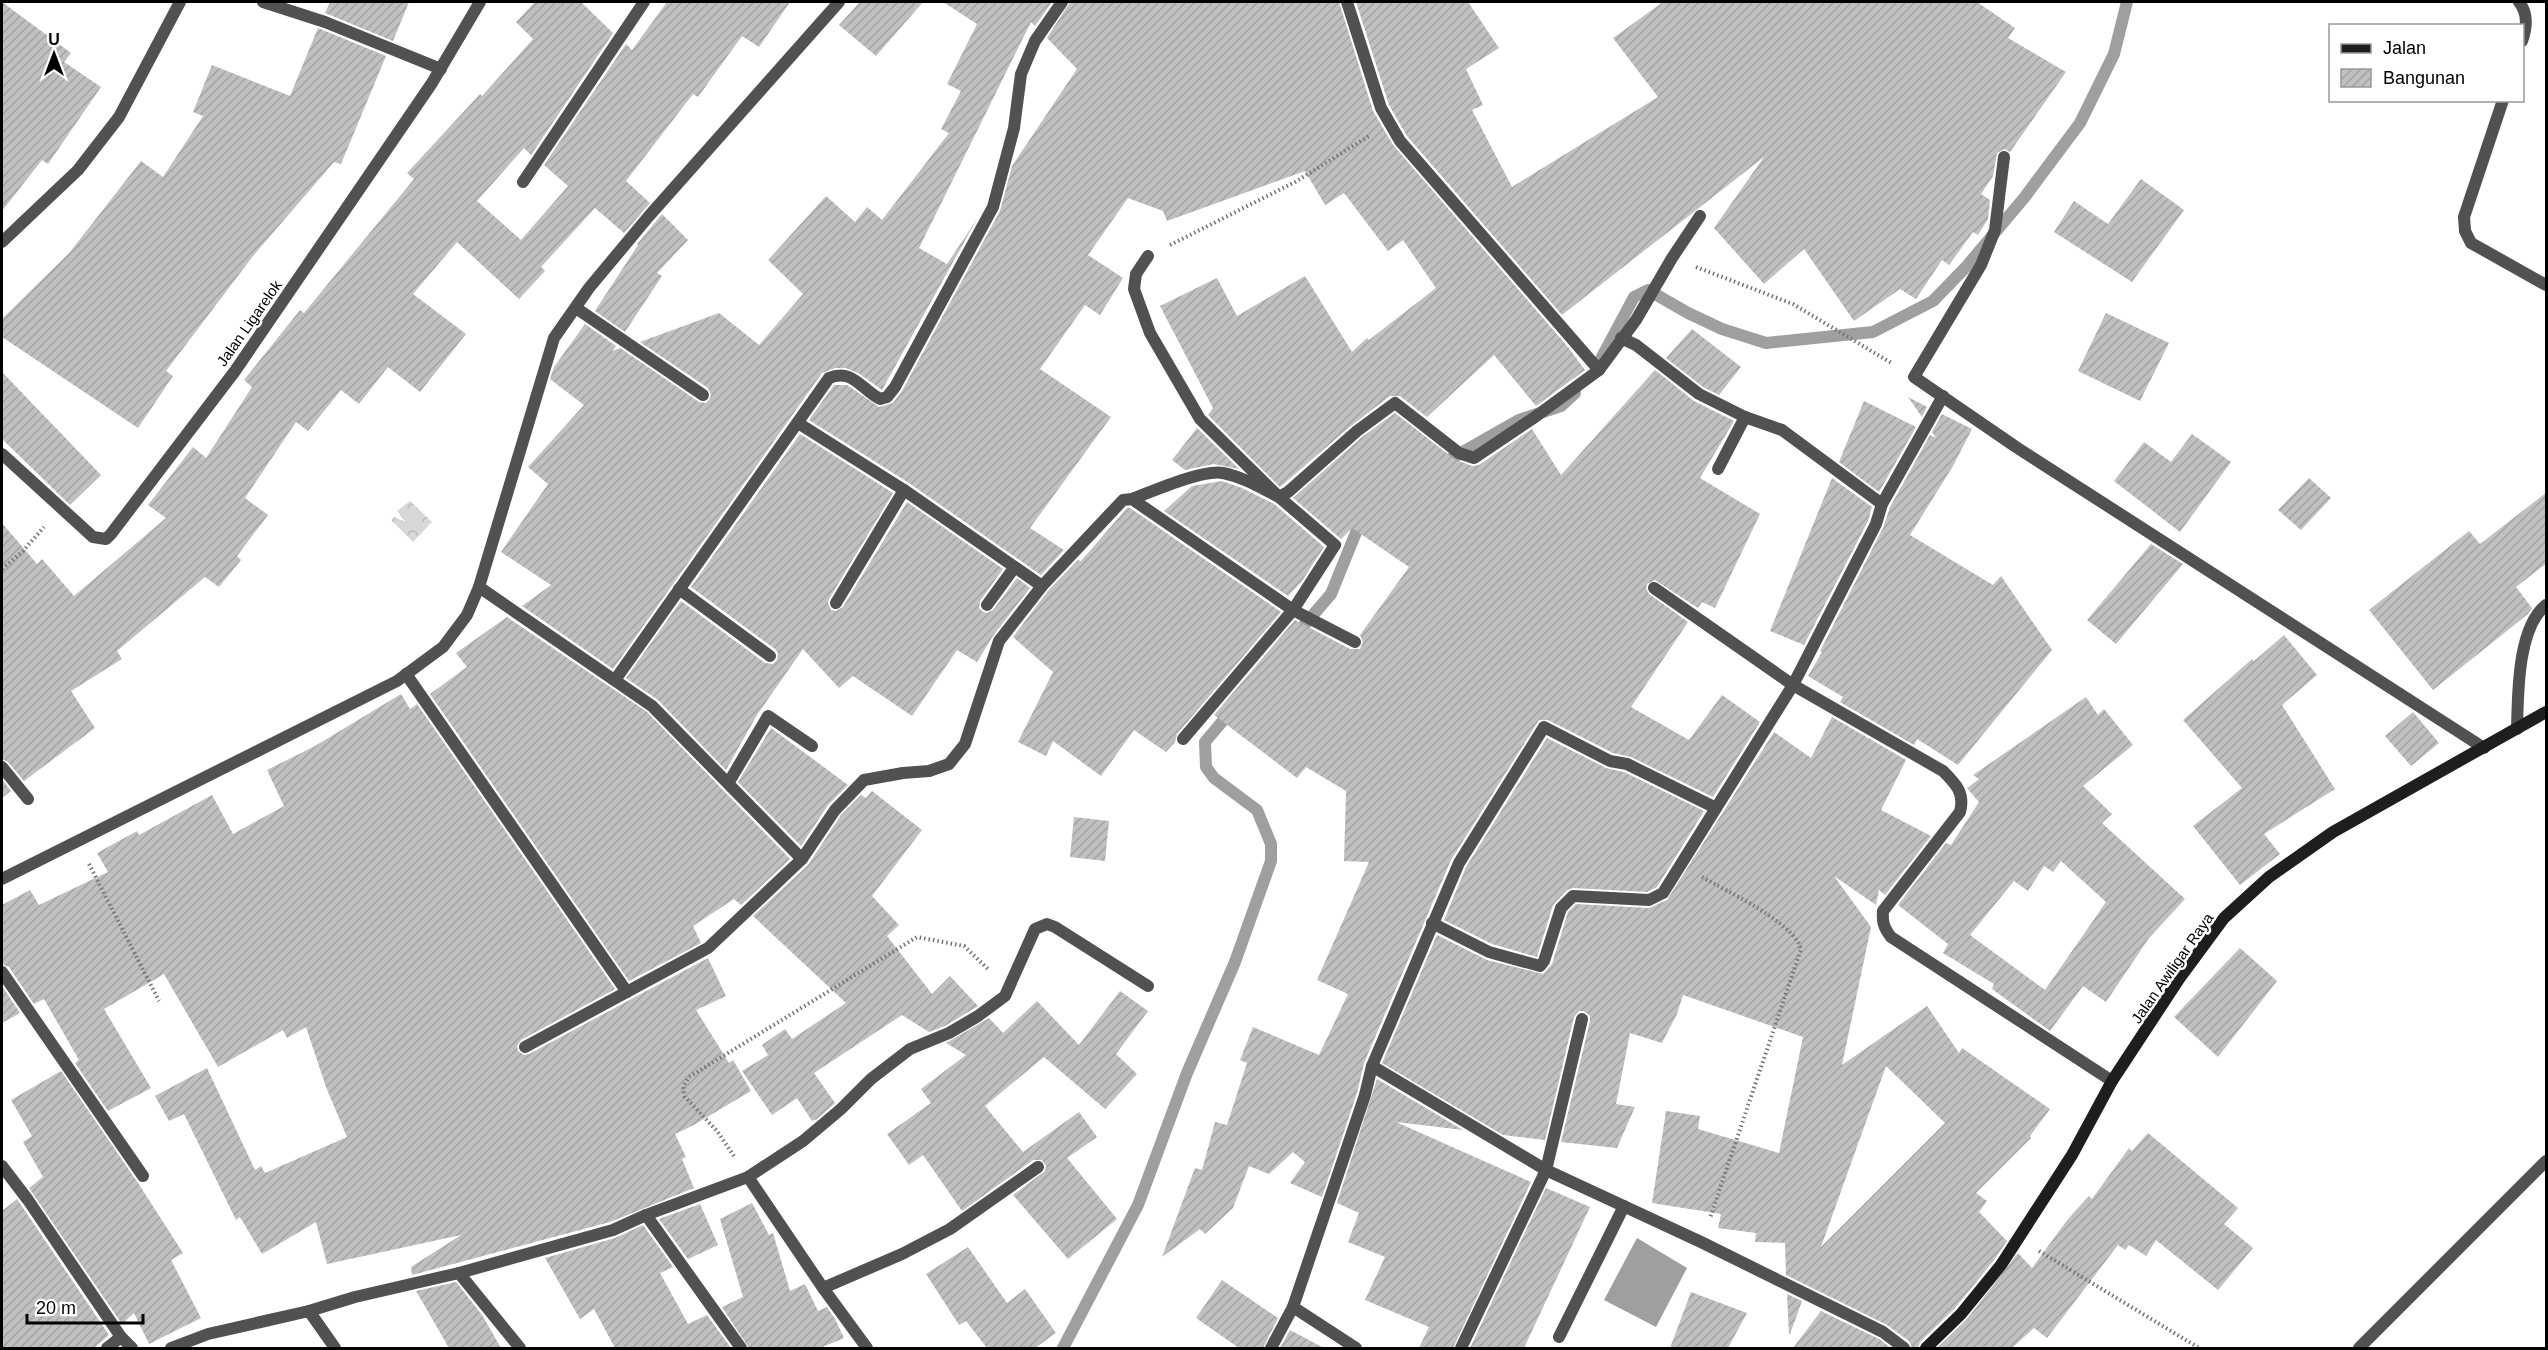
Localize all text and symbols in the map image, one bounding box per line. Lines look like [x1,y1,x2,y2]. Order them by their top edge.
north arrow [24,24,84,84]
legend [2329,24,2524,102]
text: U [48,31,60,48]
text: Jalan [2383,38,2426,58]
text: Bangunan [2383,68,2465,88]
street label: Jalan Ligarelok [213,276,285,369]
street label: Jalan Awiligar Raya [2128,909,2217,1026]
scale bar [27,1287,142,1325]
text: 20 m [36,1298,76,1318]

